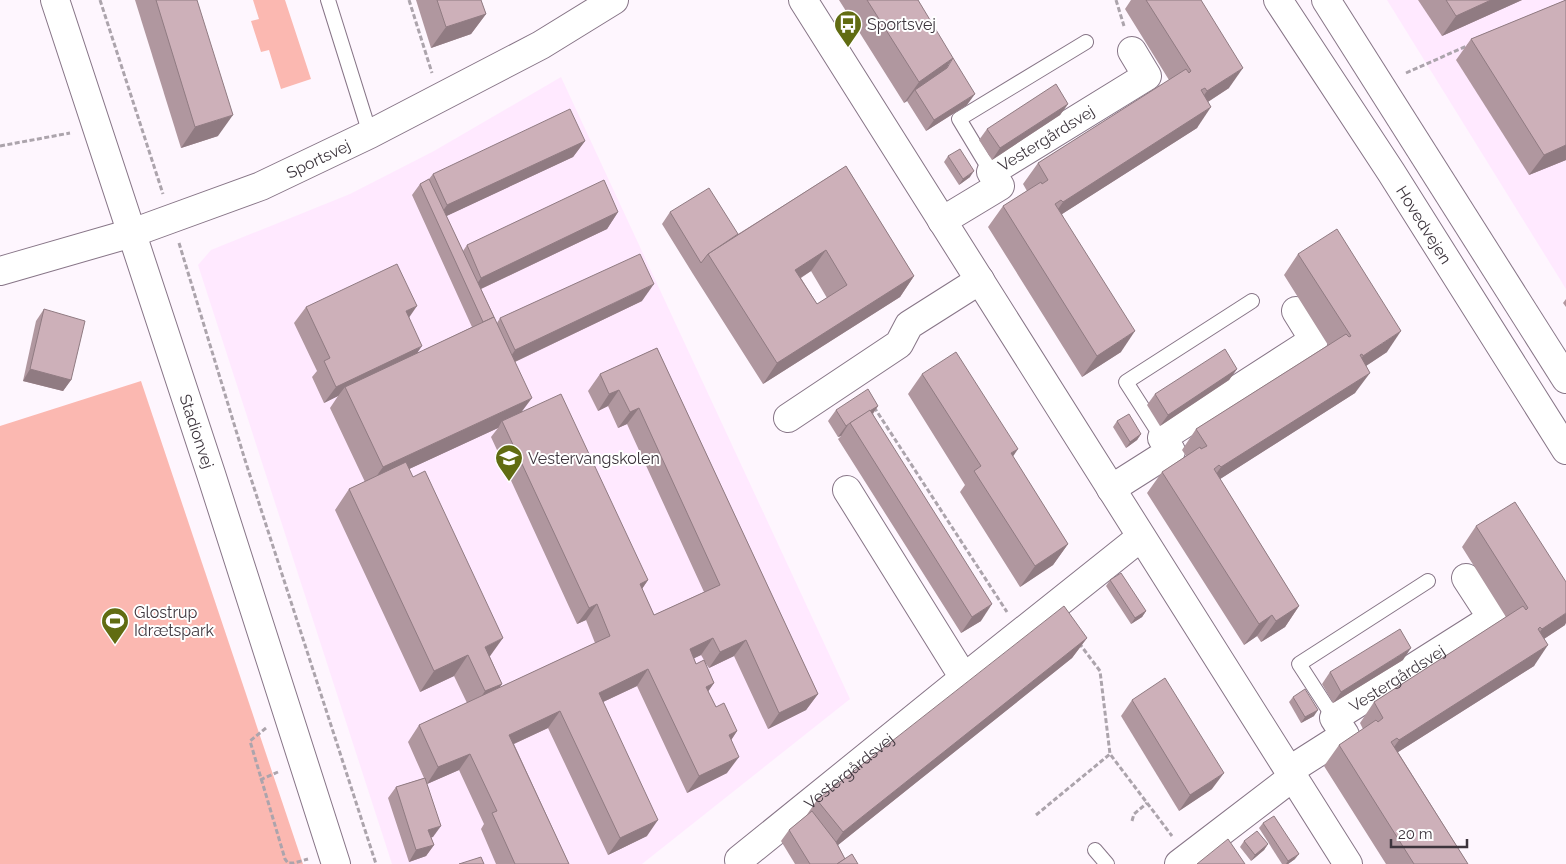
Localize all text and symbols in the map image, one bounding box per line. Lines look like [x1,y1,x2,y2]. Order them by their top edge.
bus stop icon: Sportsvej [833,9,863,48]
place label: Sportsvej [867,15,936,34]
street label: Vestergårdsvej [995,102,1098,175]
street label: Sportsvej [283,136,354,183]
street label: Hovedvejen [1392,182,1455,267]
street label: Stadionvej [175,392,218,471]
school or university icon: Vestervangskolen [494,443,524,482]
place label: Vestervangskolen [528,449,660,468]
place label: Glostrup Idrætspark [134,603,215,640]
sports icon: Glostrup Idrætspark [100,606,130,645]
street label: Vestergårdsvej [1346,641,1449,716]
street label: Vestergårdsvej [801,729,898,813]
scale bar [1391,816,1467,848]
text: 20 m [1398,825,1433,843]

